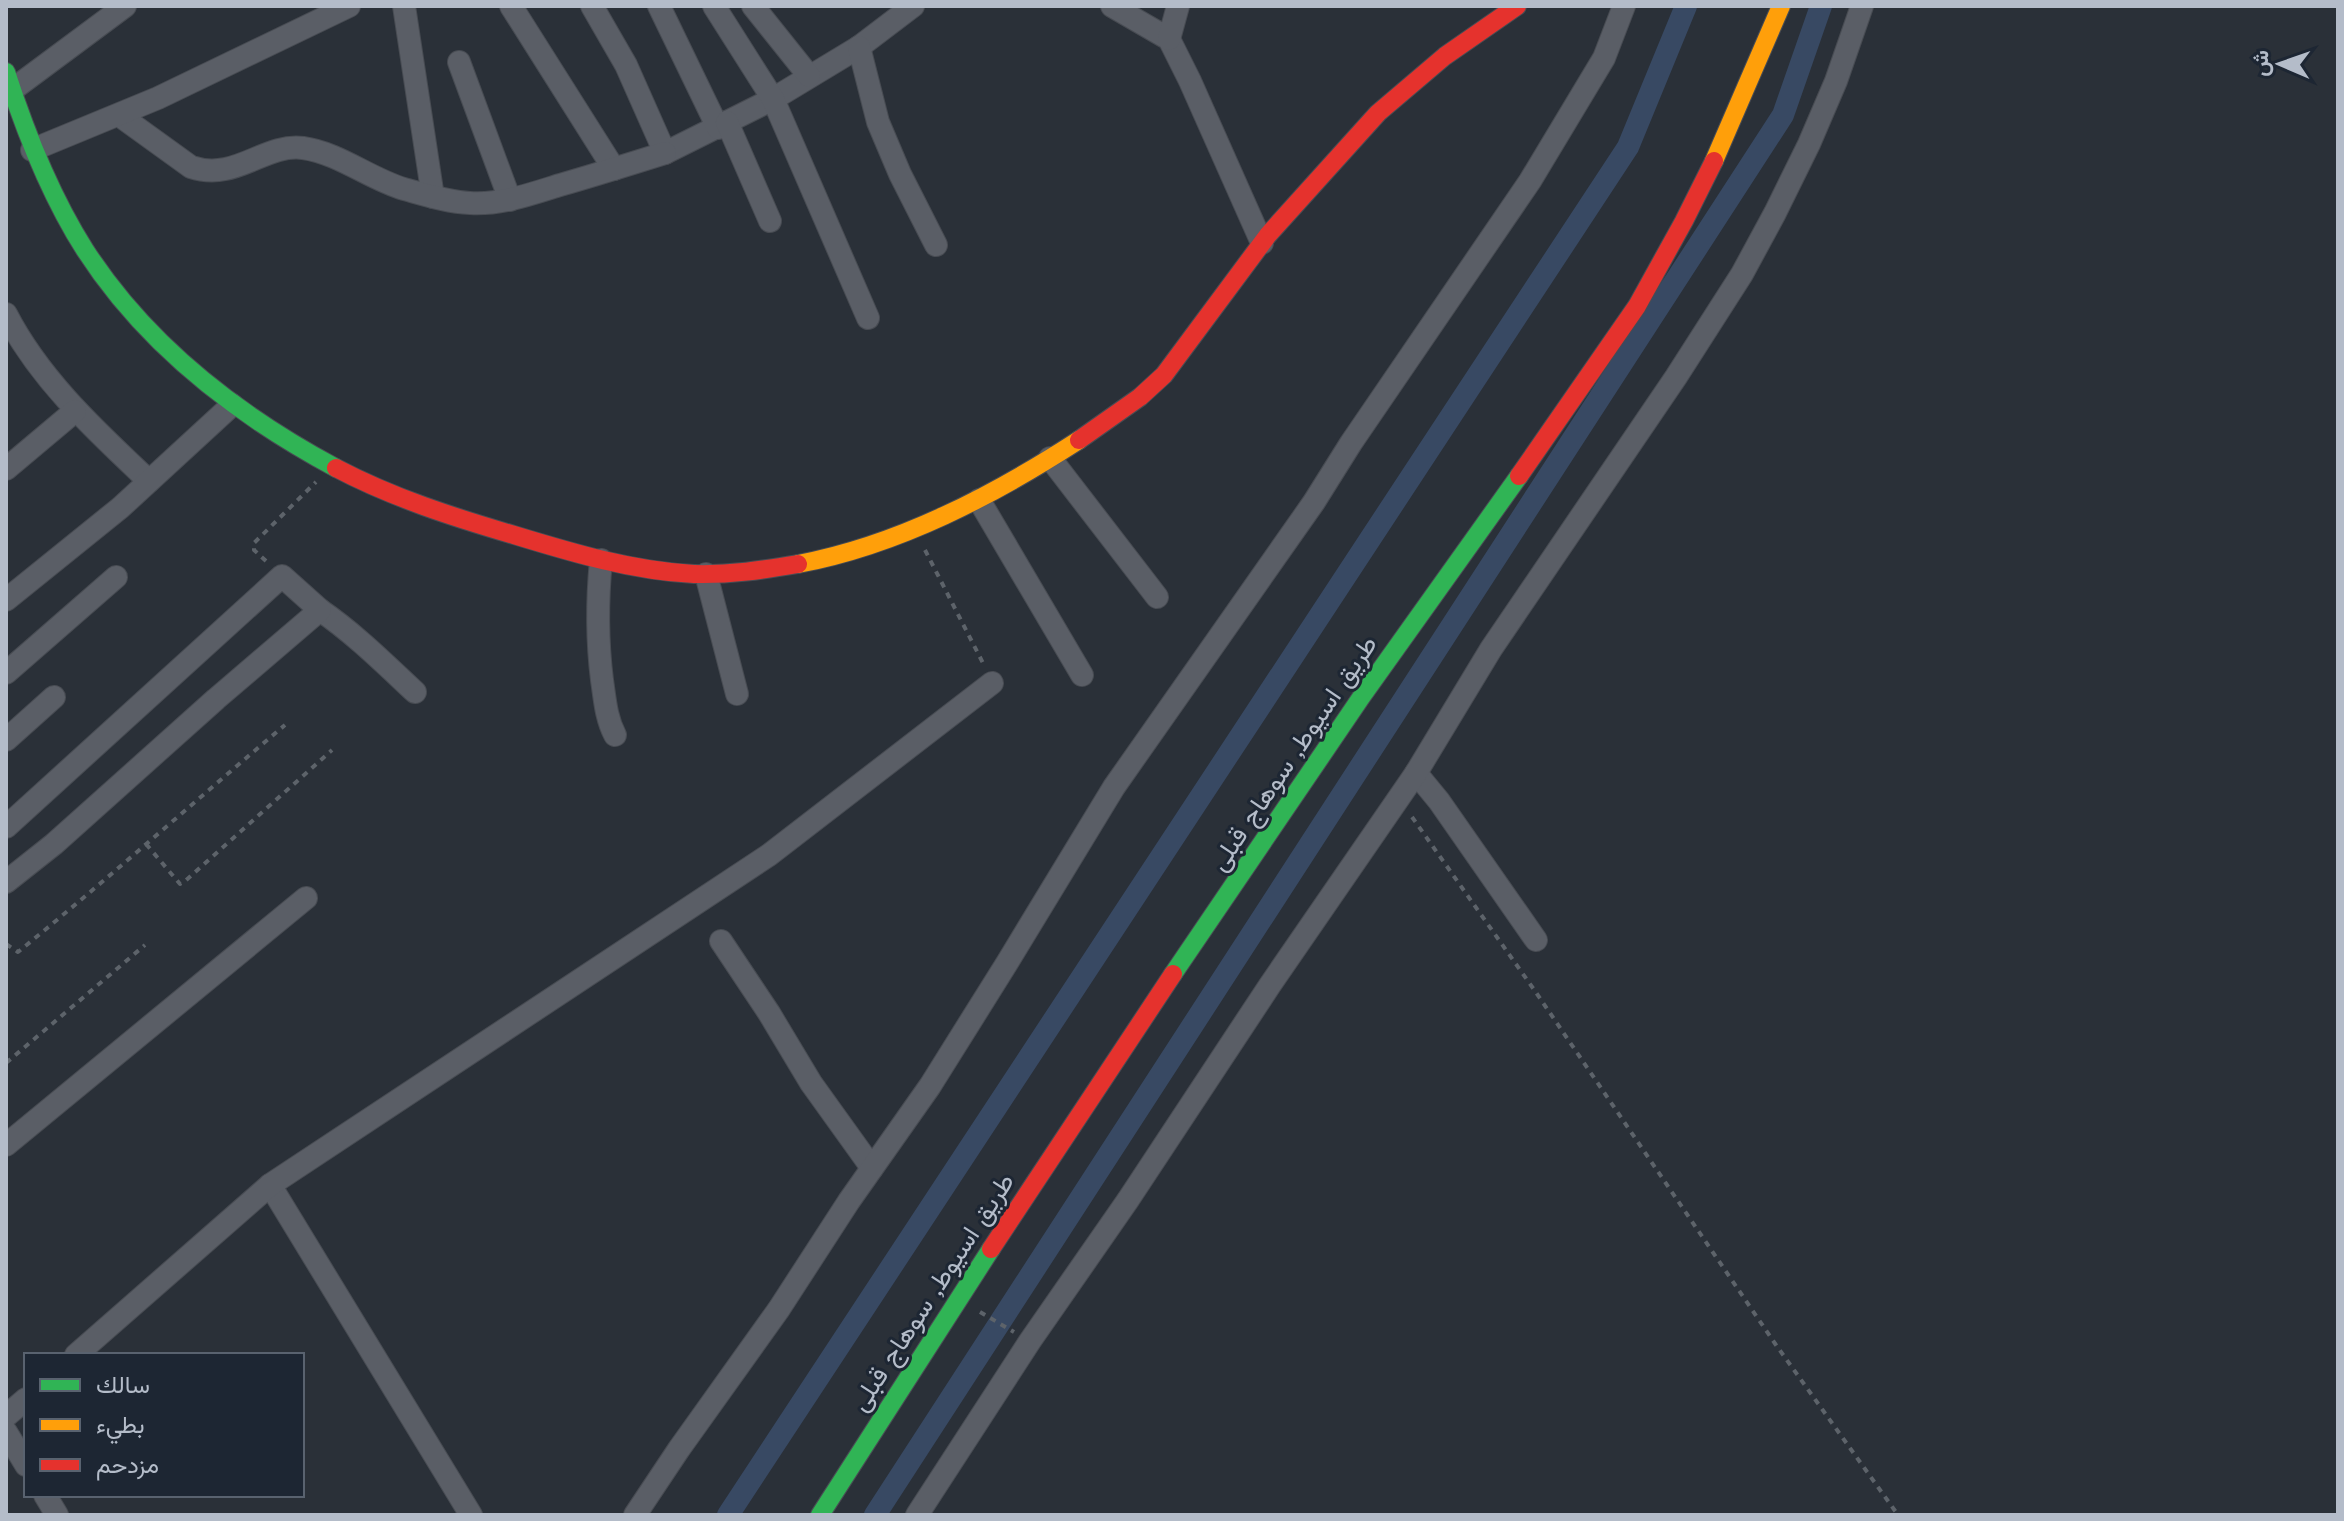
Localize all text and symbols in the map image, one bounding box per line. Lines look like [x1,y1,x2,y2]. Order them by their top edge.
north arrow [2240,24,2320,104]
text: ش [2248,50,2274,77]
street label: طريق اسيوط, سوهاج قبلى [1203,630,1385,878]
street label: طريق اسيوط, سوهاج قبلى [844,1168,1023,1418]
legend [24,1353,304,1497]
text: سالك [96,1371,150,1399]
text: بطيء [96,1411,145,1444]
text: مزدحم [96,1451,159,1481]

